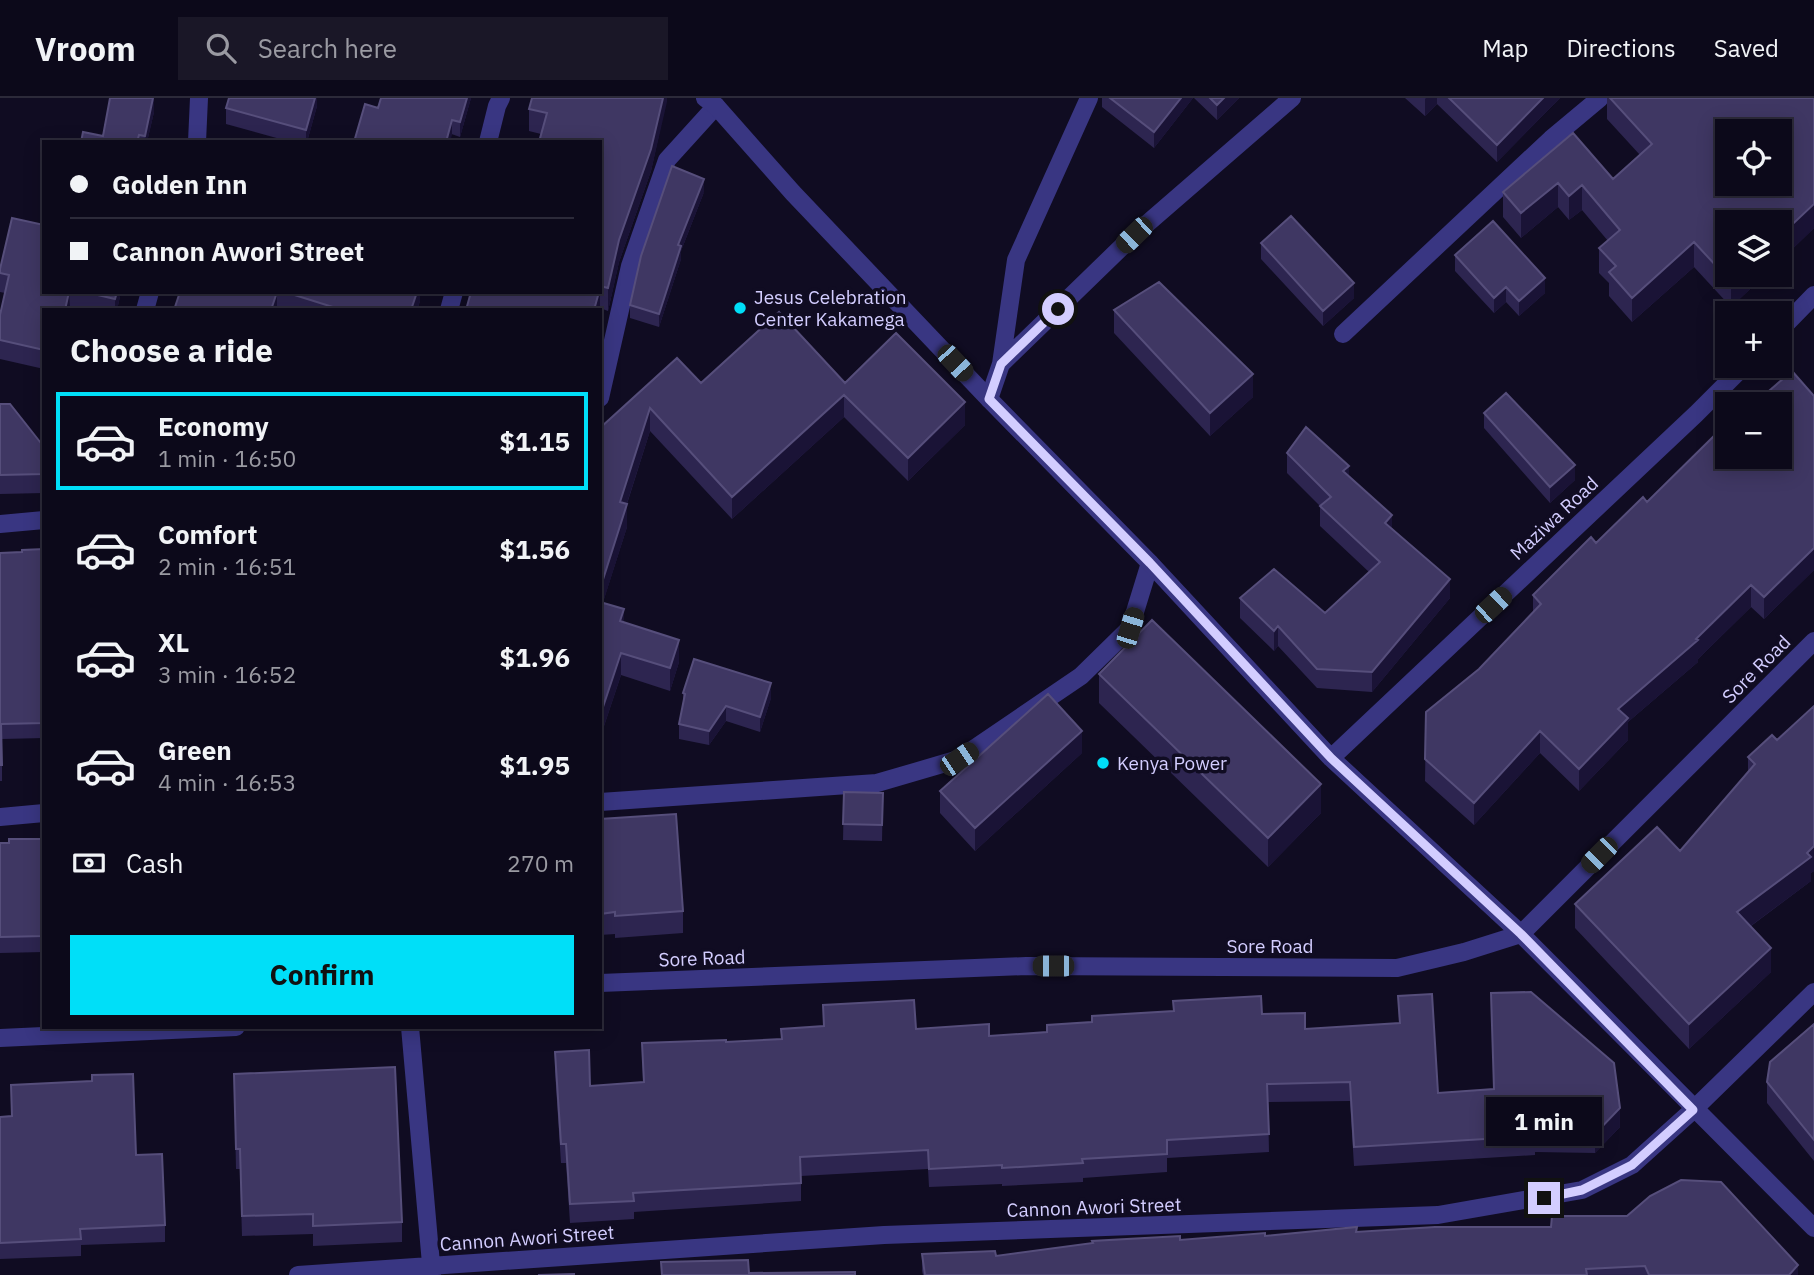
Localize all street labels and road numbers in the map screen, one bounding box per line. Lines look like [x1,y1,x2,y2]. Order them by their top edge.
street label: Maziwa Road [1505,471,1603,565]
street label: Sore Road [1717,630,1795,708]
street label: Sore Road [1226,934,1314,958]
street label: Sore Road [658,944,746,972]
street label: Cannon Awori Street [1006,1192,1182,1222]
street label: Cannon Awori Street [439,1220,615,1256]

